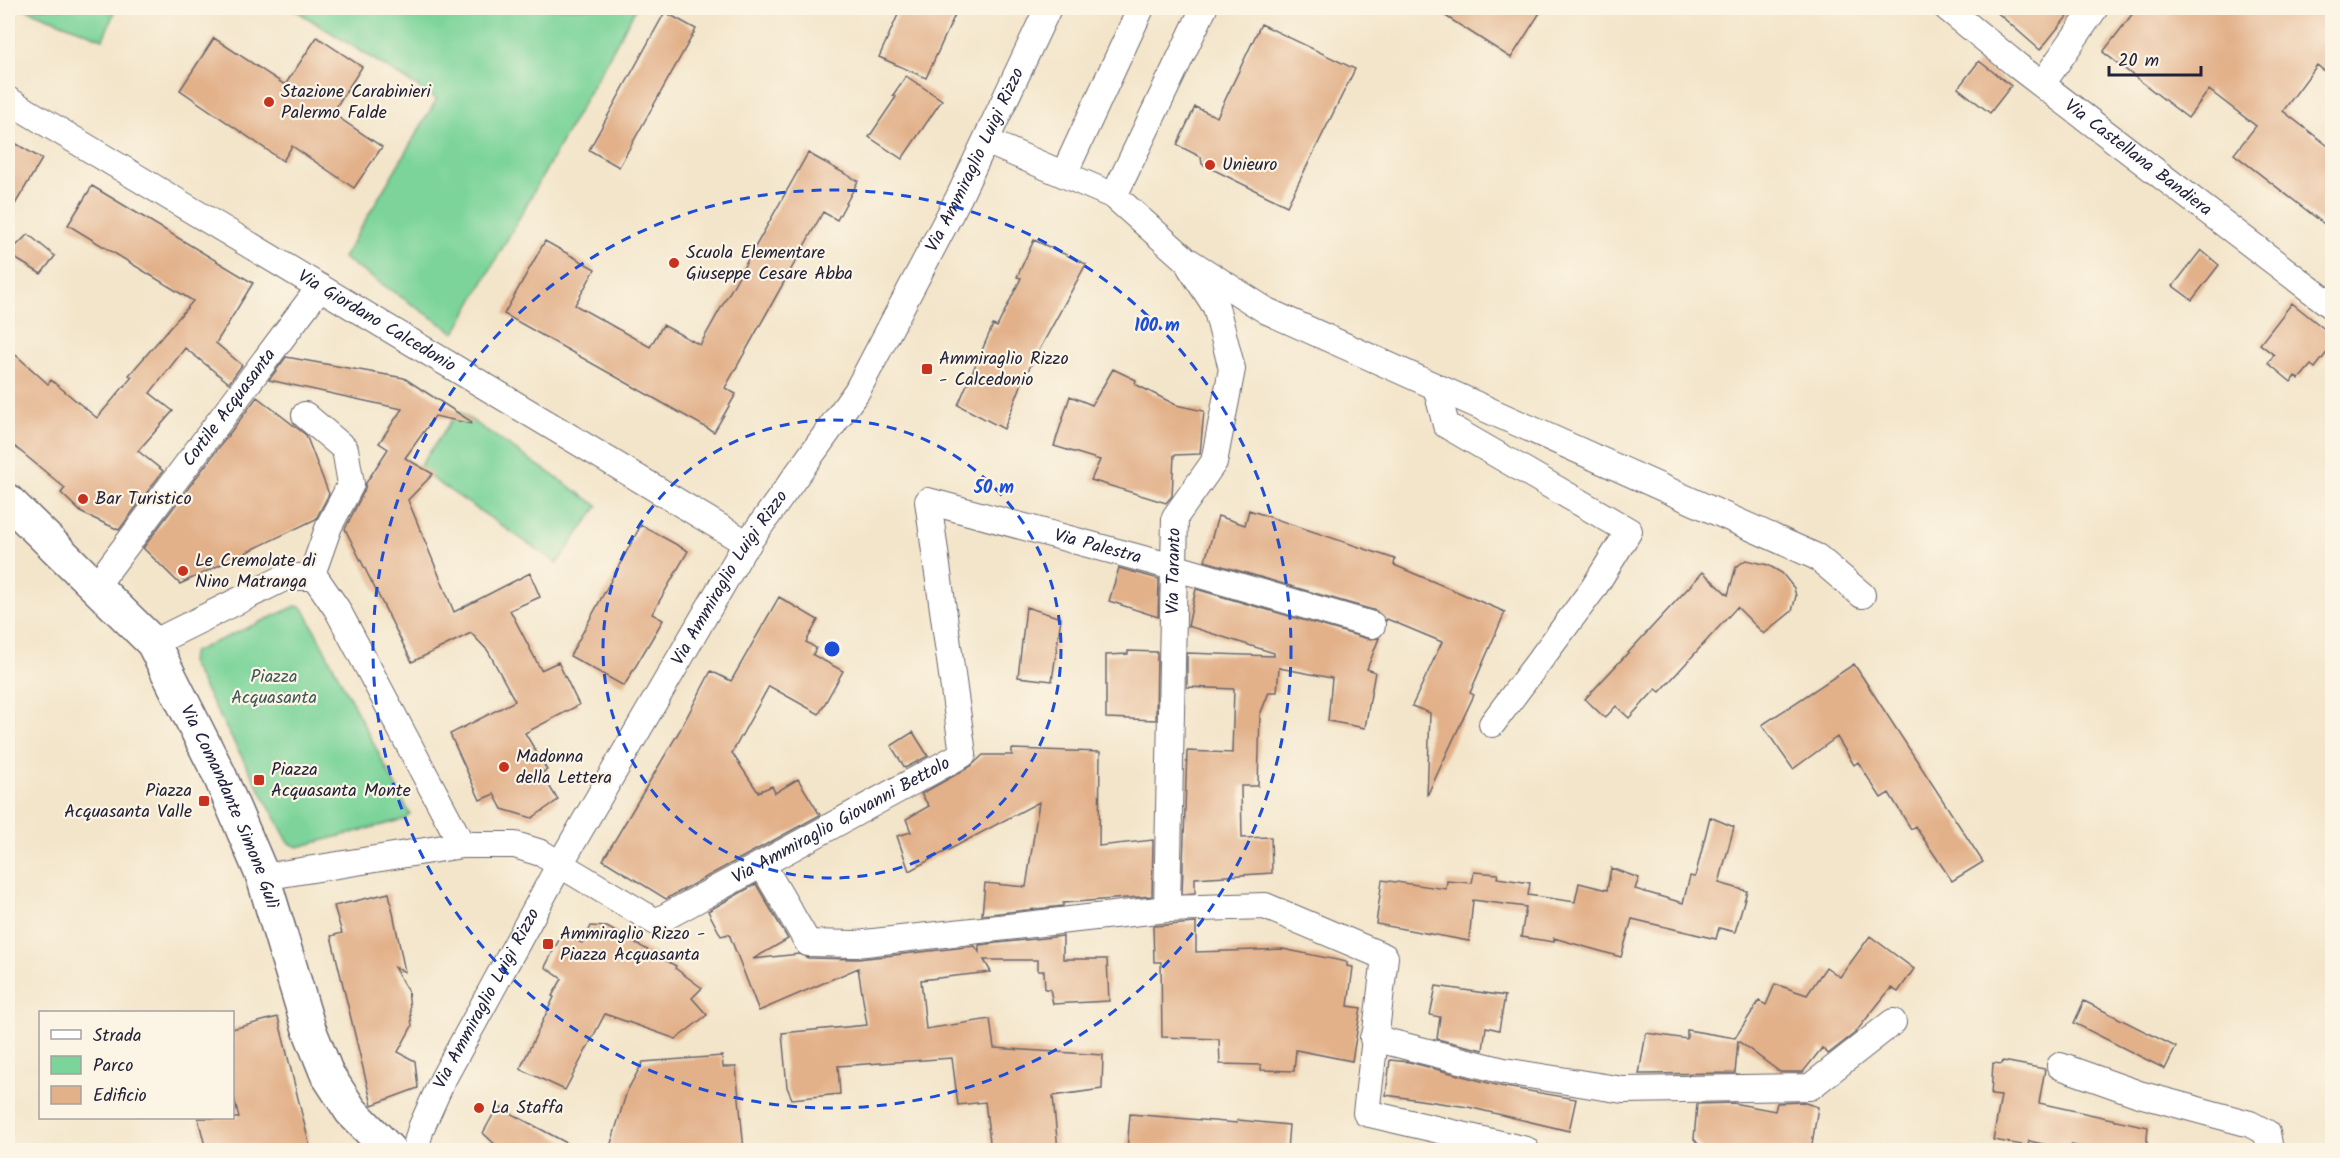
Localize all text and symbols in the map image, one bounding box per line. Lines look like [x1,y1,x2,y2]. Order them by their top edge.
scale bar [2109,39,2200,77]
text: 20 m [2118,47,2159,76]
street label: Via Ammiraglio Luigi Rizzo [918,63,1032,257]
place label: Stazione Carabinieri Palermo Falde [281,78,432,128]
street label: Via Castellana Bandiera [2058,92,2218,224]
marker: Stazione Carabinieri Palermo Falde [262,95,276,109]
place label: Unieuro [1222,151,1278,180]
marker: Unieuro [1203,158,1217,172]
place label: Scuola Elementare Giuseppe Cesare Abba [686,239,853,289]
marker: Scuola Elementare Giuseppe Cesare Abba [667,256,681,270]
street label: Via Giordano Calcedonio [292,262,462,380]
text: 100 m [1134,312,1180,341]
street label: Cortile Acquasanta [175,342,284,473]
place label: Ammiraglio Rizzo - Calcedonio [939,345,1069,395]
marker: Ammiraglio Rizzo - Calcedonio [920,362,934,376]
text: 50 m [973,474,1014,503]
street label: Via Ammiraglio Luigi Rizzo [664,484,796,671]
place label: Bar Turistico [95,485,192,514]
marker: Bar Turistico [76,492,90,506]
street label: Via Palestra [1051,521,1145,572]
street label: Via Taranto [1159,527,1189,615]
place label: Le Cremolate di Nino Matranga [195,547,317,597]
marker: Le Cremolate di Nino Matranga [176,564,190,578]
centre of rings [822,639,842,659]
park label: Piazza Acquasanta [231,663,317,713]
street label: Via Comandante Simone Gulì [172,700,286,913]
place label: Madonna della Lettera [516,743,612,793]
street label: Via Ammiraglio Giovanni Bettolo [727,749,956,892]
place label: Piazza Acquasanta Monte [271,756,411,806]
marker: Madonna della Lettera [497,760,511,774]
marker: Piazza Acquasanta Monte [252,773,266,787]
place label: Piazza Acquasanta Valle [64,777,192,827]
marker: Piazza Acquasanta Valle [197,794,211,808]
street label: Via Ammiraglio Luigi Rizzo [426,903,548,1094]
place label: Ammiraglio Rizzo - Piazza Acquasanta [560,920,705,970]
marker: Ammiraglio Rizzo - Piazza Acquasanta [541,937,555,951]
legend [39,1011,234,1119]
text: Strada [93,1022,141,1051]
text: Parco [93,1052,133,1081]
text: Edificio [93,1082,147,1111]
place label: La Staffa [491,1094,563,1123]
marker: La Staffa [472,1101,486,1115]

